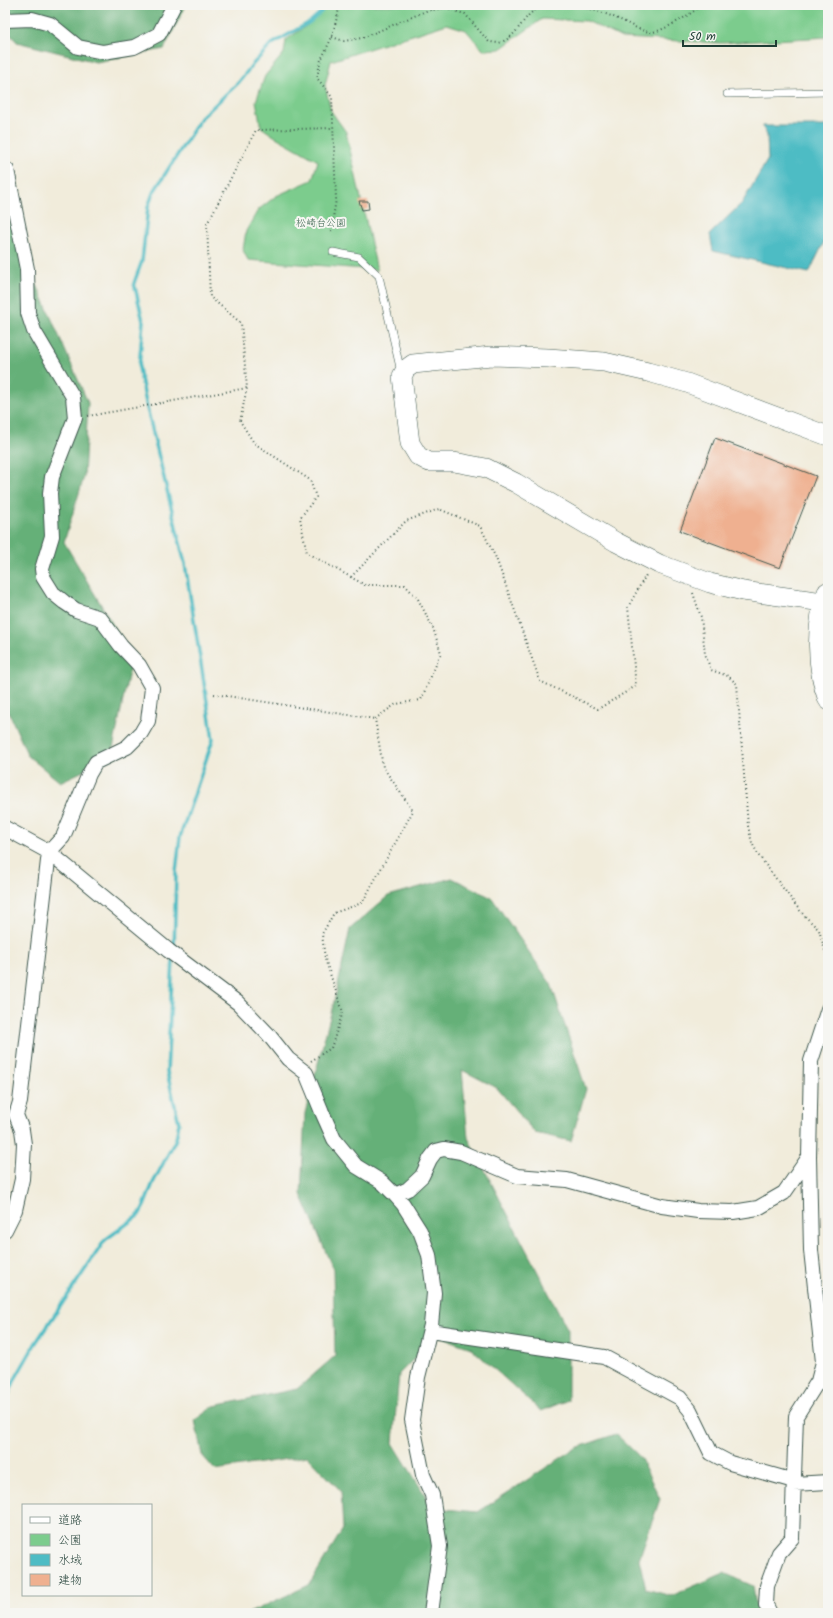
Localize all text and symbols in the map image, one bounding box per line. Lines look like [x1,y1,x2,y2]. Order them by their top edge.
scale bar [683,22,776,48]
text: 50 m [689,27,716,46]
park label: 松崎台公園 [296,215,346,231]
legend [22,1504,152,1596]
text: 道路 [58,1511,82,1530]
text: 公園 [58,1531,82,1550]
text: 水域 [58,1551,82,1570]
text: 建物 [58,1571,82,1590]

